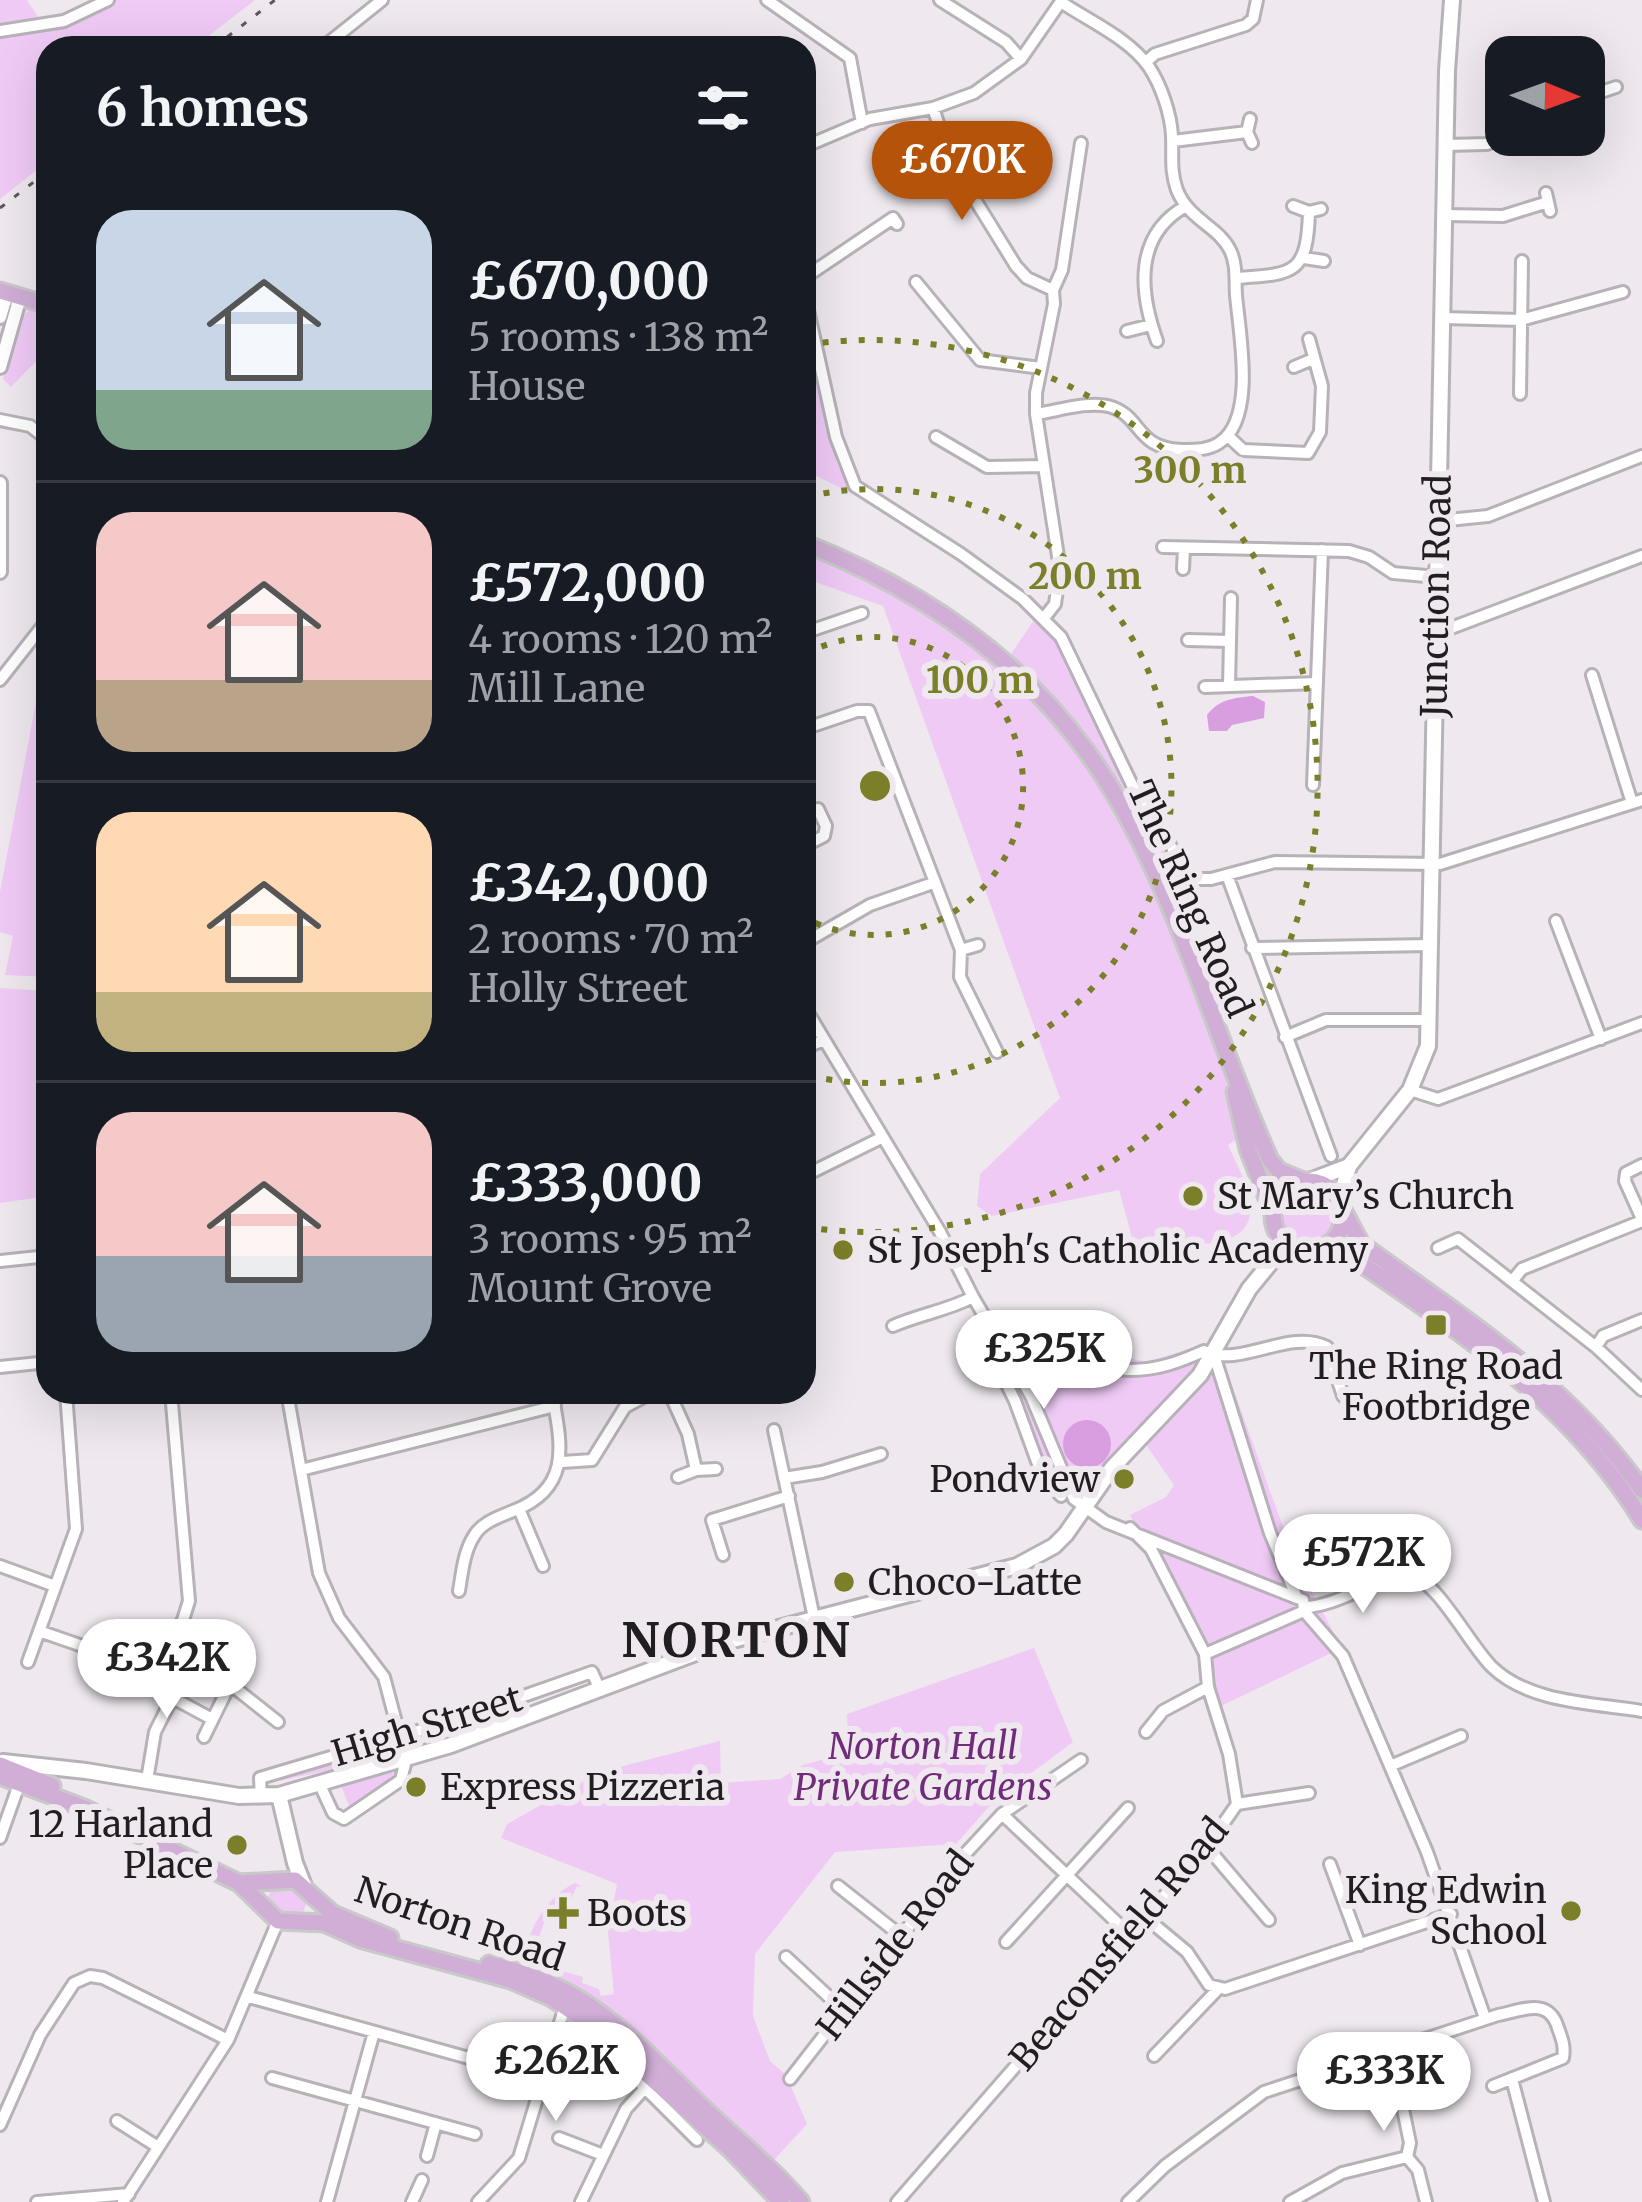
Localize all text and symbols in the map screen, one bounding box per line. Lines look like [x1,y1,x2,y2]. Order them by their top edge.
north arrow [1485,36,1605,156]
map controls [1485,36,1605,156]
icon: filters [690,75,756,141]
text: 6 homes [96,76,309,140]
pin: £670K [878,121,1046,223]
text: £670K [899,135,1025,184]
text: £670,000 [468,249,710,313]
icon: home [192,258,336,402]
text: 5 rooms · 138 m² [468,313,768,362]
text: House [468,362,585,411]
text: 300 m [1134,448,1246,493]
street label: Junction Road [1411,474,1461,719]
text: £572,000 [468,551,706,615]
text: 200 m [1028,554,1142,599]
icon: home [192,560,336,704]
text: 4 rooms · 120 m² [468,615,772,664]
text: 100 m [926,658,1034,703]
text: Mill Lane [468,664,645,713]
centre of rings [854,765,896,807]
street label: The Ring Road [1118,774,1262,1024]
text: £342,000 [468,851,709,915]
icon: home [192,860,336,1004]
text: 2 rooms · 70 m² [468,915,753,964]
text: Holly Street [468,964,688,1013]
text: £333,000 [468,1151,702,1215]
icon: home [192,1160,336,1304]
place label: St Mary’s Church [1217,1174,1514,1219]
marker: St Mary’s Church [1180,1183,1206,1209]
text: 3 rooms · 95 m² [468,1215,752,1264]
place label: St Joseph's Catholic Academy [867,1228,1368,1273]
marker: St Joseph's Catholic Academy [830,1237,856,1263]
text: Mount Grove [468,1264,712,1313]
pin: £325K [960,1310,1128,1412]
marker: The Ring Road Footbridge [1423,1312,1449,1338]
text: £325K [982,1324,1106,1373]
place label: The Ring Road Footbridge [1309,1344,1563,1430]
place label: Pondview [929,1457,1101,1502]
marker: Pondview [1111,1466,1137,1492]
pin: £572K [1279,1514,1447,1616]
text: £572K [1301,1528,1425,1577]
place label: Choco-Latte [868,1560,1082,1605]
marker: Choco-Latte [831,1569,857,1595]
district label: NORTON [621,1610,853,1670]
pin: £342K [83,1619,251,1721]
text: £342K [104,1633,230,1682]
street label: High Street [326,1676,528,1776]
park label: Norton Hall Private Gardens [794,1724,1052,1810]
place label: Express Pizzeria [440,1765,725,1810]
marker: Express Pizzeria [403,1774,429,1800]
place label: 12 Harland Place [28,1802,213,1888]
street label: Beaconsfield Road [1000,1808,1238,2080]
marker: 12 Harland Place [224,1832,250,1858]
street label: Hillside Road [807,1841,983,2049]
street label: Norton Road [349,1867,571,1981]
place label: King Edwin School [1345,1868,1547,1954]
place label: Boots [587,1891,687,1936]
marker: King Edwin School [1558,1898,1584,1924]
marker: Boots [550,1900,576,1926]
pin: £262K [472,2022,640,2124]
pin: £333K [1300,2032,1468,2134]
text: £262K [493,2036,619,2085]
text: £333K [1324,2046,1444,2095]

